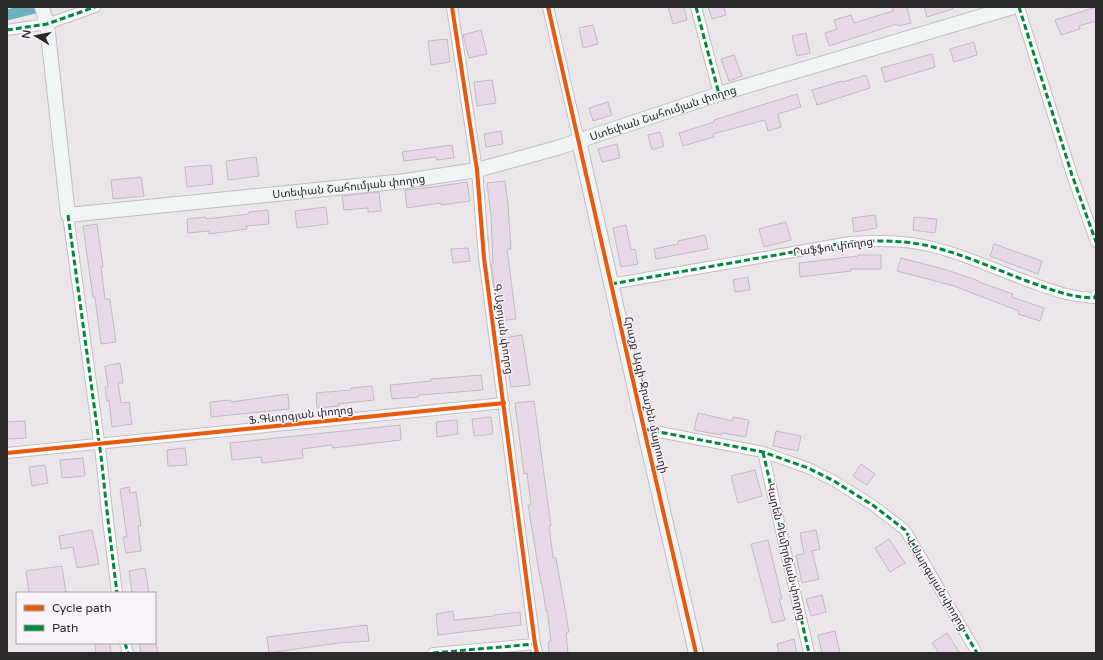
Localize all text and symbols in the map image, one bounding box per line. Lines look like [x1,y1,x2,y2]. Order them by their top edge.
north arrow [16,16,56,56]
text: N [19,29,34,40]
street label: Ստեփան Շահումյան փողոց [588,83,738,143]
street label: Ստեփան Շահումյան փողոց [272,172,426,201]
street label: Րաֆֆու փողոց [792,235,874,259]
street label: Գ.Աջոյան փողոց [490,283,516,375]
street label: Հրաշք Այգի-Ջրաշեն մայրուղի [622,315,670,475]
street label: Ֆ.Գևորգյան փողոց [248,403,354,427]
street label: Կարեն Դեմիրճյան փողոց [764,482,808,622]
street label: Վ.Սարգսյան փողոց [902,533,970,633]
legend [16,592,156,644]
text: Cycle path [52,601,111,615]
text: Path [52,621,78,635]

